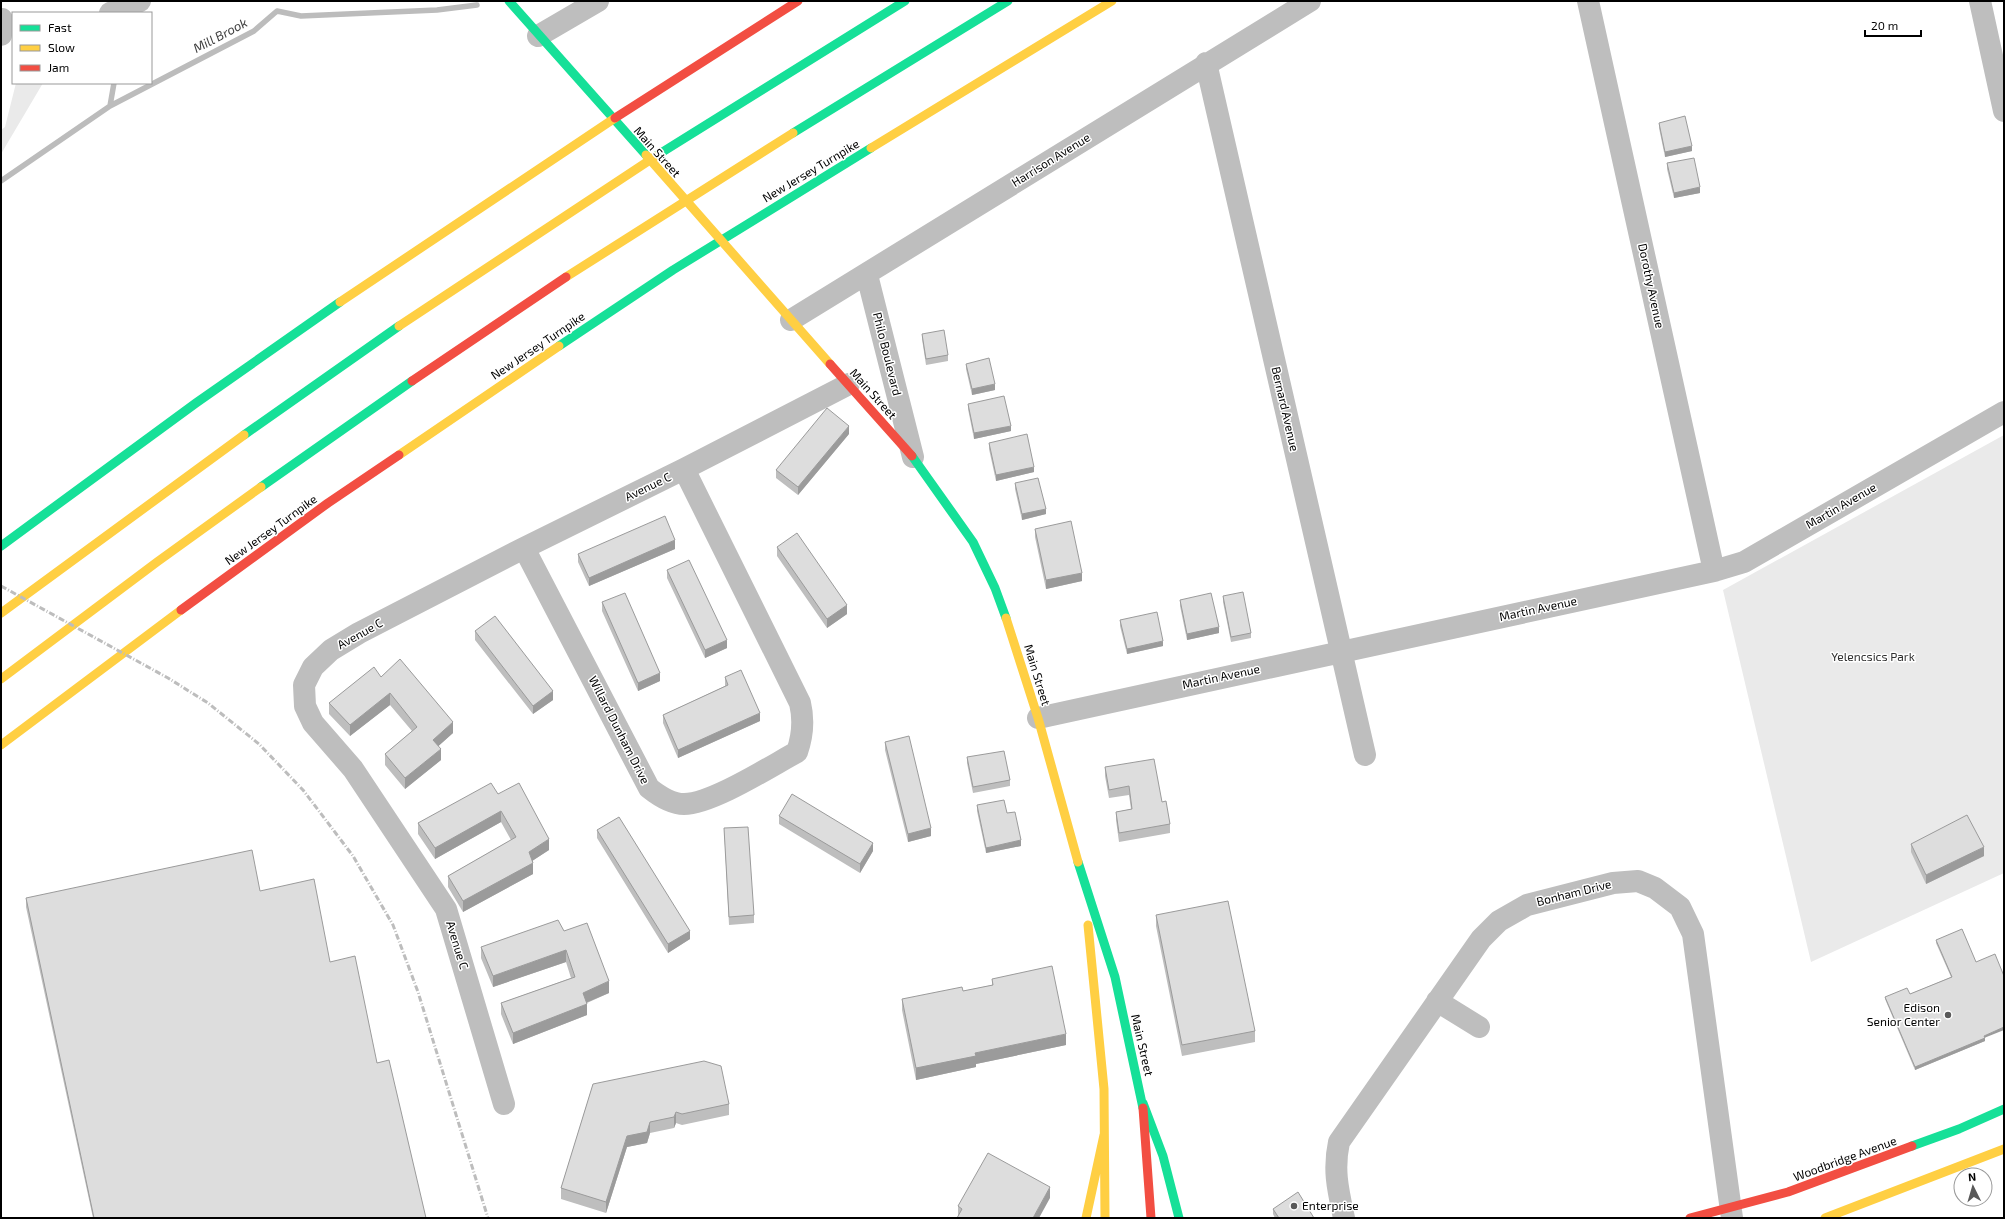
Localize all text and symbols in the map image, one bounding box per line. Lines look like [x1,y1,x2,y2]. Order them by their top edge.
legend [12,12,152,84]
scale bar [1865,12,1921,38]
water label: Mill Brook [190,14,250,56]
text: 20 m [1871,18,1898,32]
text: Fast [48,20,72,34]
text: Slow [48,40,75,54]
text: Jam [48,60,69,74]
street label: Main Street [631,123,684,180]
street label: Harrison Avenue [1009,129,1092,189]
street label: New Jersey Turnpike [760,136,861,205]
street label: Dorothy Avenue [1636,242,1668,330]
street label: New Jersey Turnpike [488,309,587,382]
street label: Philo Boulevard [871,311,905,397]
street label: Main Street [847,365,900,422]
street label: Bernard Avenue [1269,365,1303,452]
street label: Avenue C [622,469,673,503]
street label: Martin Avenue [1803,479,1878,531]
street label: New Jersey Turnpike [222,491,319,567]
street label: Martin Avenue [1498,593,1578,623]
street label: Avenue C [334,615,385,651]
street label: Main Street [1022,642,1054,707]
park label: Yelencsics Park [1831,649,1915,663]
street label: Martin Avenue [1181,661,1261,691]
street label: Willard Dunham Drive [587,673,653,786]
street label: Bonham Drive [1535,876,1613,908]
street label: Avenue C [444,919,472,971]
place label: Edison Senior Center [1867,1000,1940,1028]
marker: Edison Senior Center [1943,1010,1953,1020]
street label: Main Street [1129,1012,1157,1077]
street label: Woodbridge Avenue [1791,1133,1898,1183]
north arrow [1953,1167,1993,1207]
text: N [1968,1170,1977,1183]
place label: Enterprise [1302,1198,1359,1212]
marker: Enterprise [1289,1201,1299,1211]

